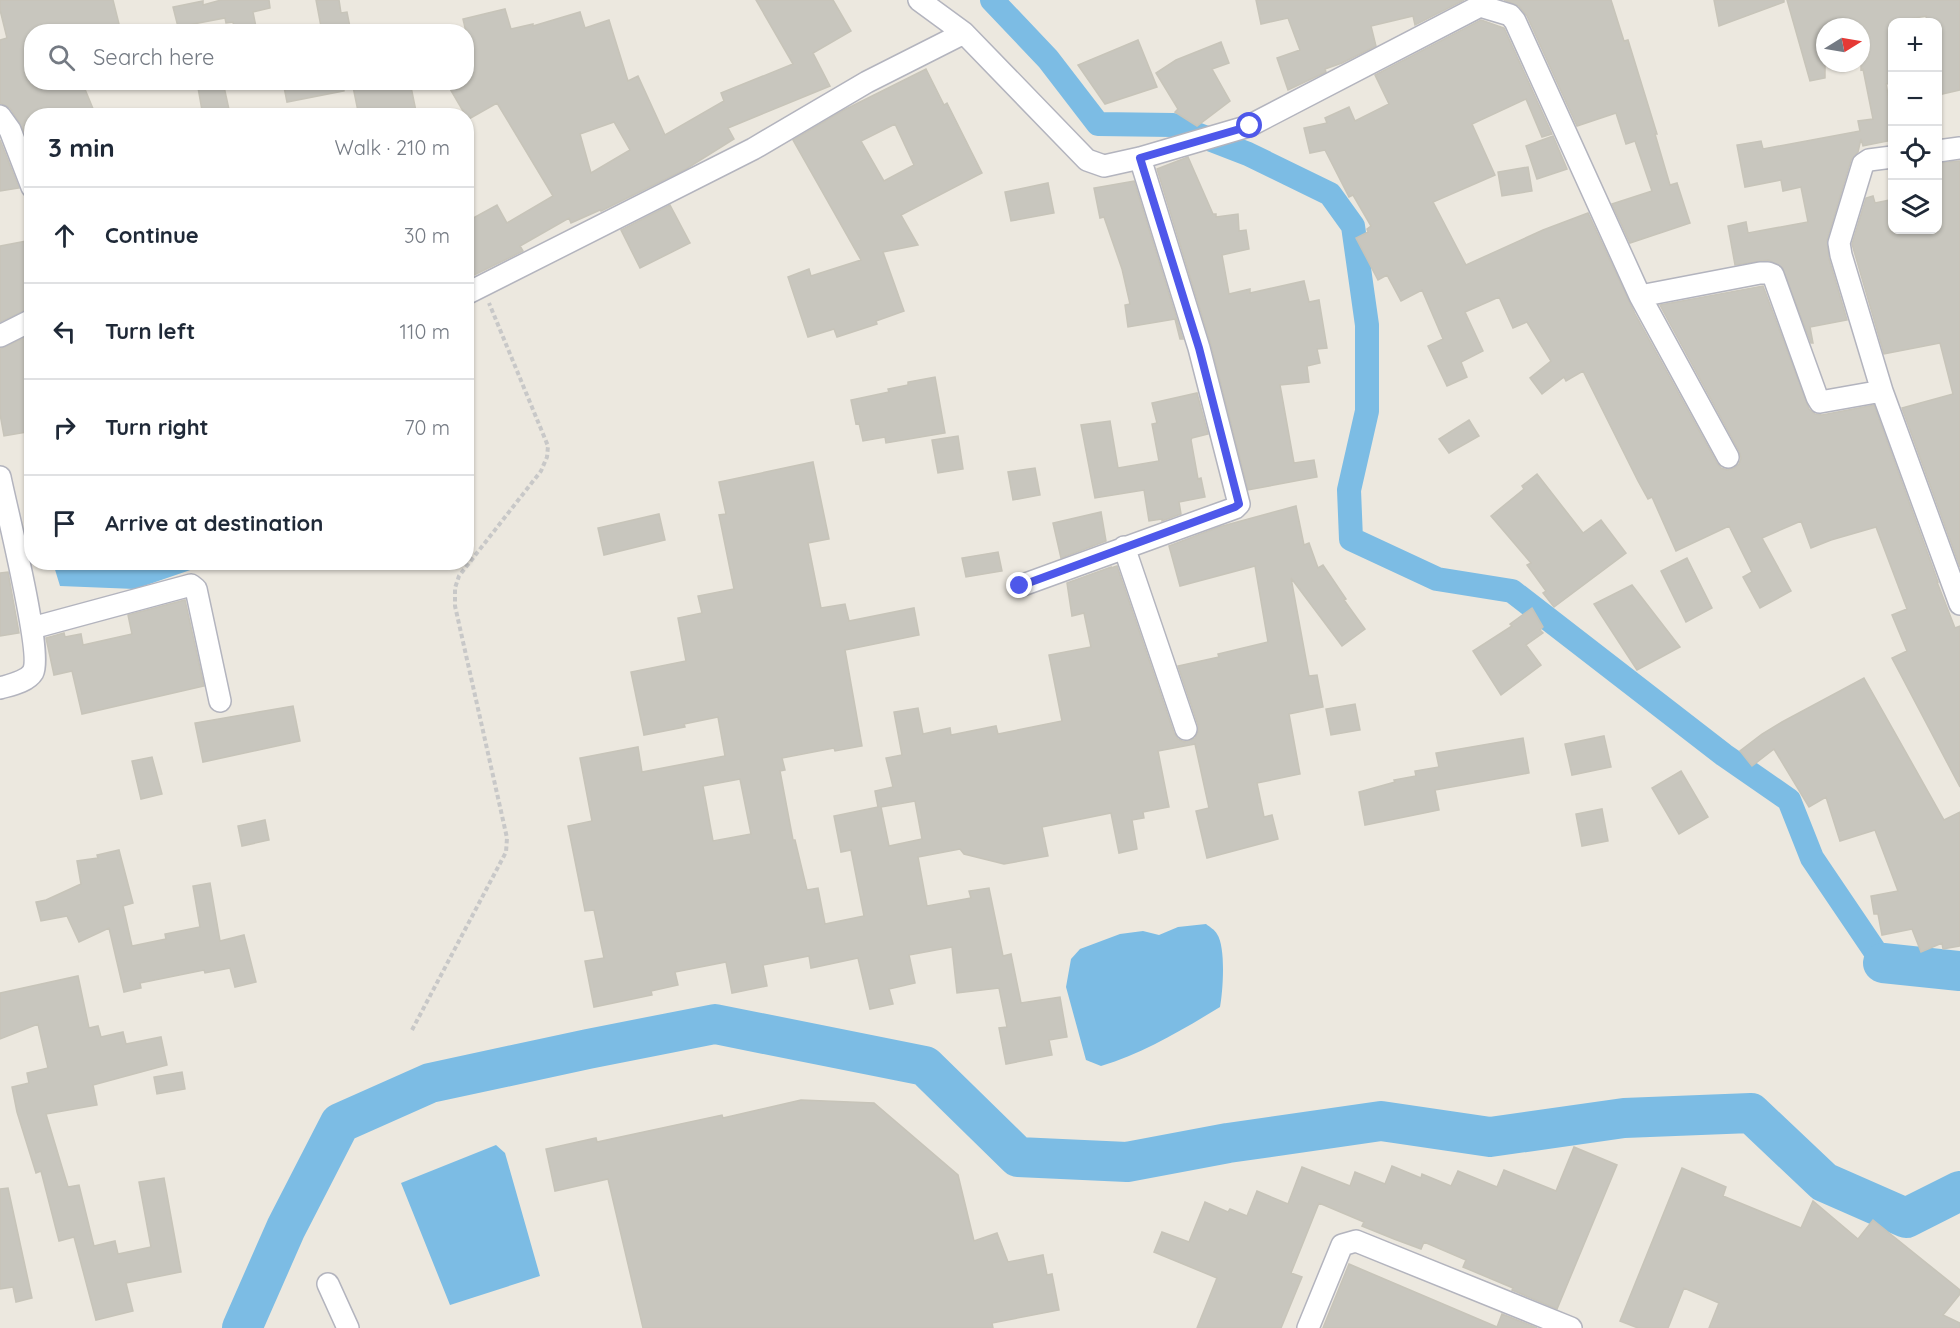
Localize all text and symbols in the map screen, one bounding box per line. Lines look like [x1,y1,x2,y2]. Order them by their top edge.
north arrow [1816,18,1870,72]
map controls [1888,18,1942,234]
button: + [1888,18,1942,72]
search box [24,24,474,90]
icon: search [45,41,78,74]
text: Search here [93,43,214,71]
button: − [1888,72,1942,126]
route start [1236,112,1262,138]
button: locate [1888,126,1942,180]
text: 3 min [48,131,115,164]
text: Walk · 210 m [335,135,450,160]
button: layers [1888,180,1942,234]
icon: ahead [48,219,81,252]
text: Continue [105,221,199,249]
text: 30 m [404,223,450,248]
icon: left [48,315,81,348]
text: Turn left [105,317,195,345]
text: 110 m [400,319,450,344]
icon: right [48,411,81,444]
text: Turn right [105,413,209,441]
text: 70 m [404,415,450,440]
icon: arrive [48,507,81,540]
text: Arrive at destination [105,509,323,537]
route end [1006,572,1032,598]

